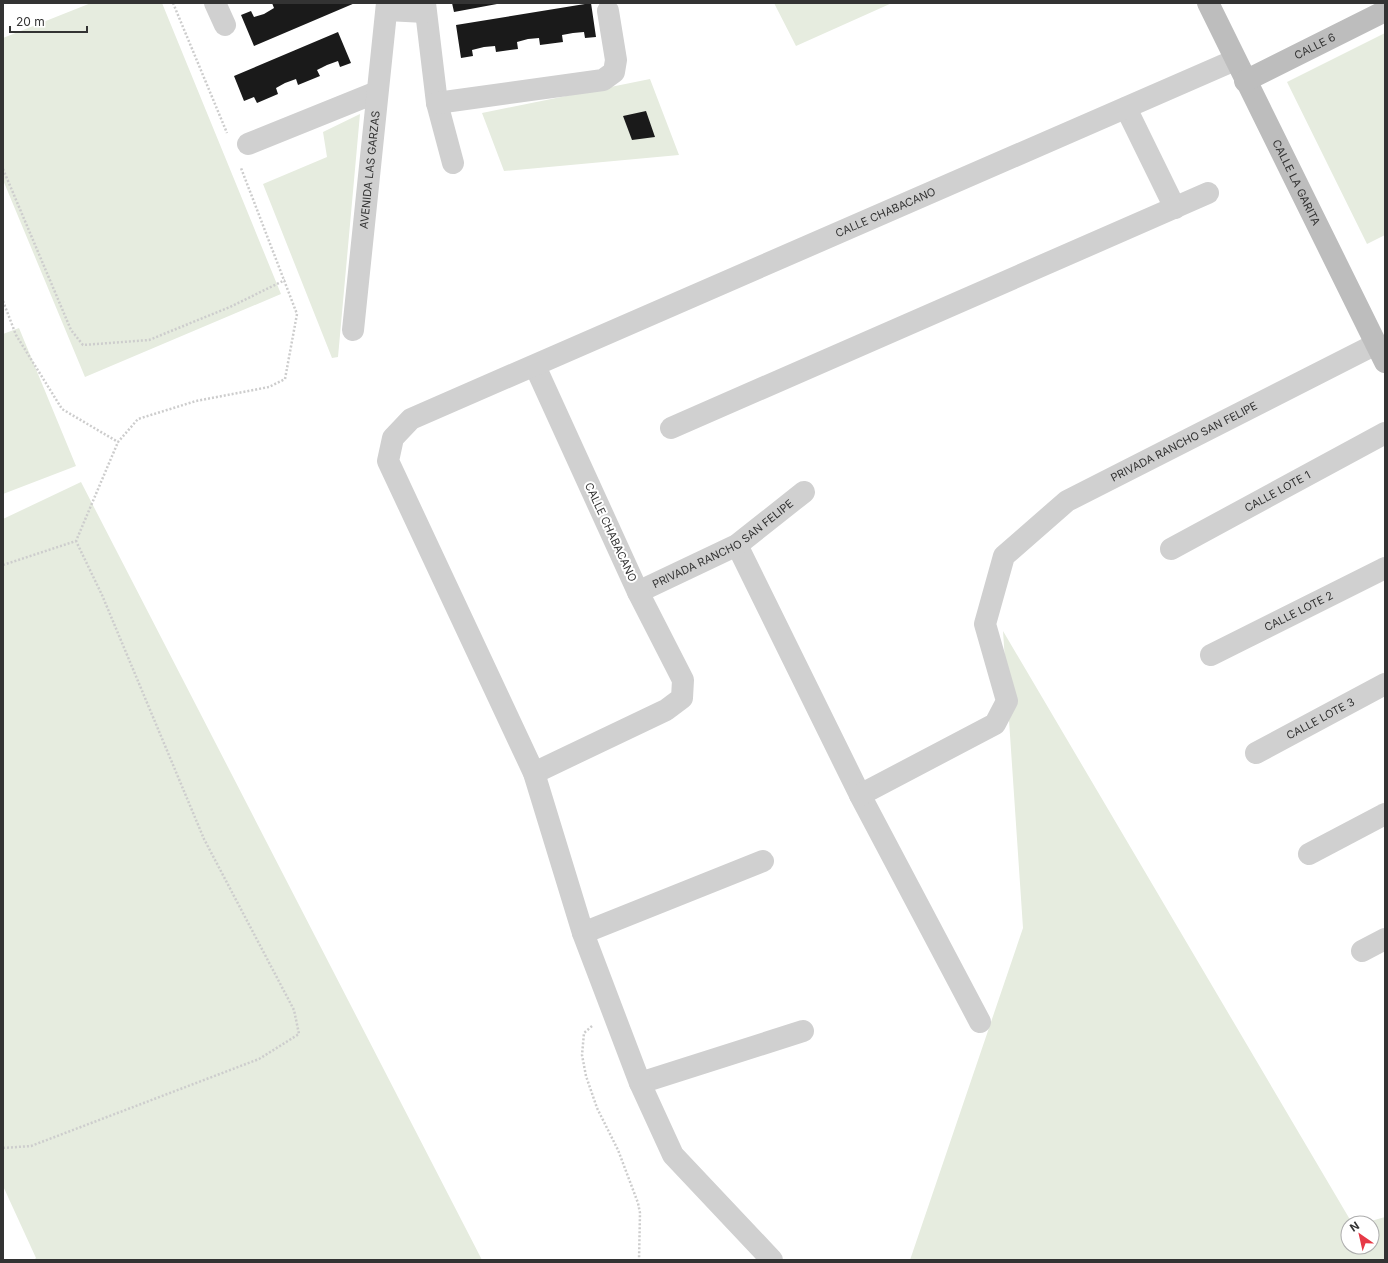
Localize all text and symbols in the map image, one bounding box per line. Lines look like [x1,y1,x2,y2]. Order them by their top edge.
scale bar [10,8,87,34]
text: 20 m [16,14,45,29]
street label: CALLE 6 [1292,30,1338,62]
street label: AVENIDA LAS GARZAS [357,110,383,230]
street label: CALLE LA GARITA [1269,137,1324,228]
street label: CALLE CHABACANO [833,184,938,240]
street label: PRIVADA RANCHO SAN FELIPE [1108,399,1260,485]
street label: CALLE LOTE 1 [1242,468,1313,515]
street label: CALLE CHABACANO [582,480,640,584]
street label: PRIVADA RANCHO SAN FELIPE [650,496,796,591]
street label: CALLE LOTE 2 [1262,588,1335,634]
street label: CALLE LOTE 3 [1284,695,1357,742]
north arrow [1340,1215,1380,1255]
text: N [1347,1219,1362,1235]

